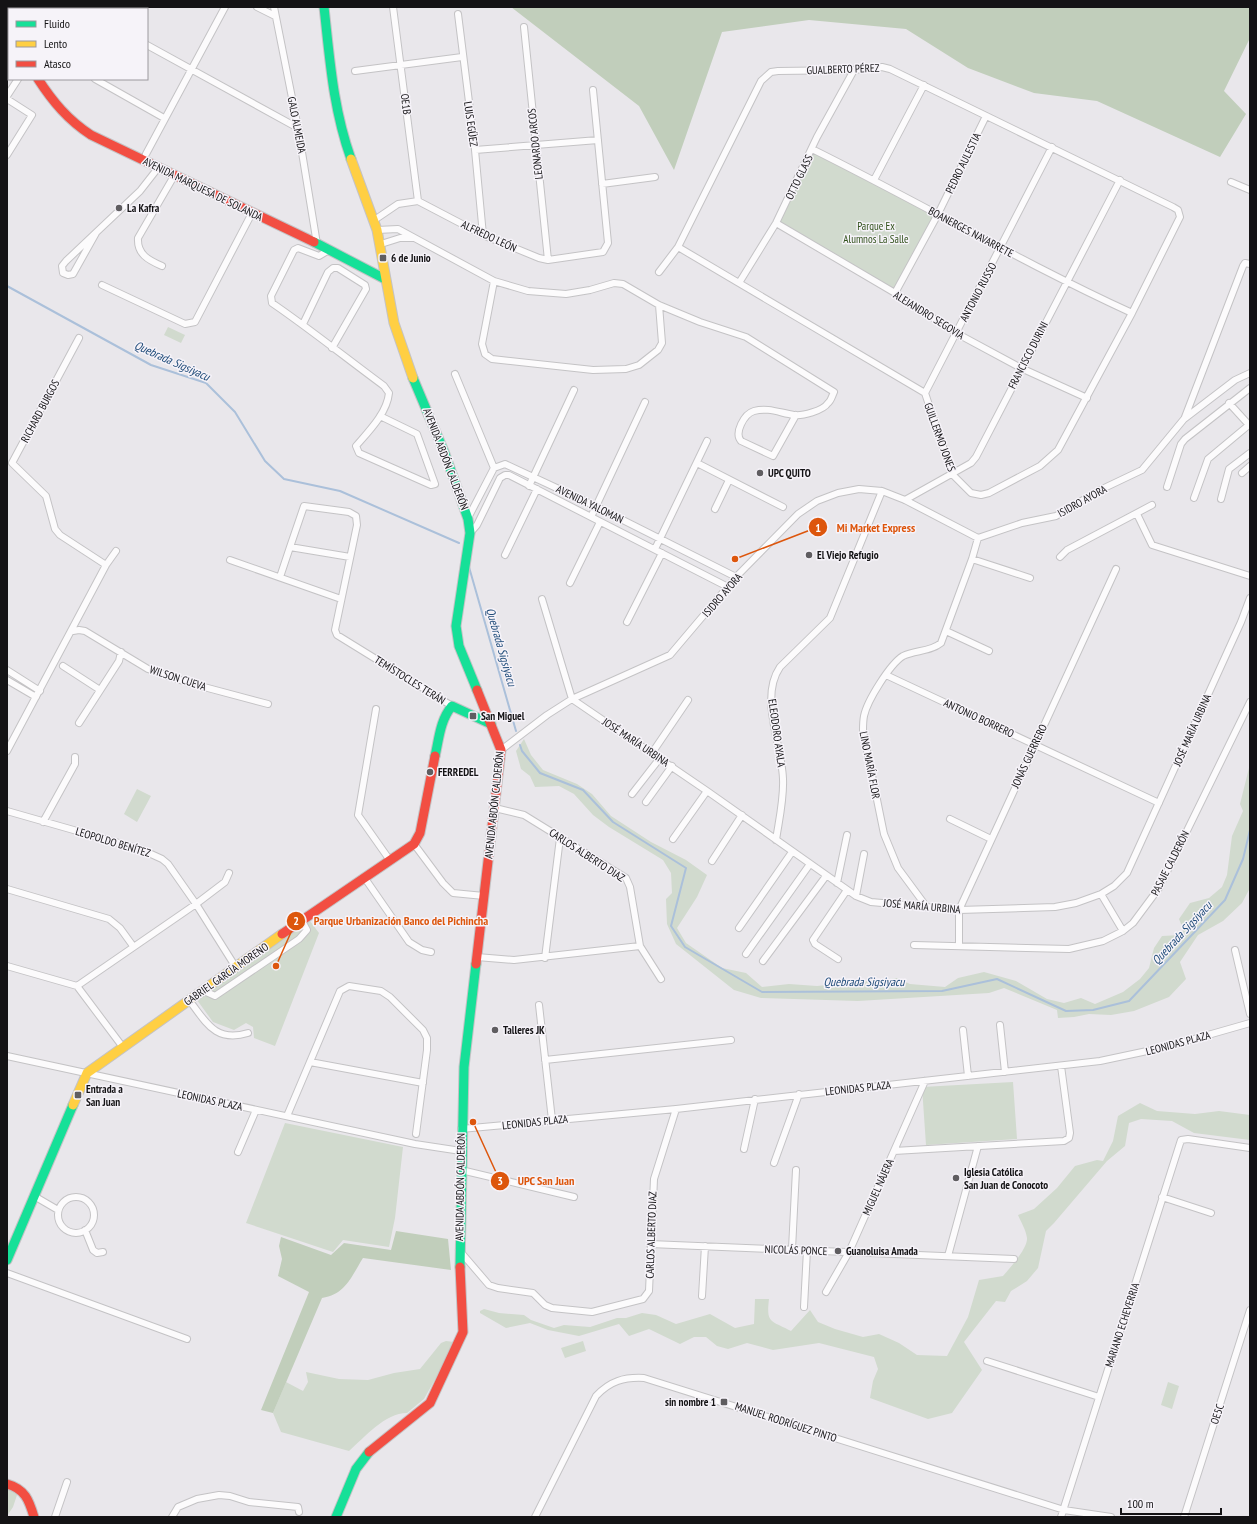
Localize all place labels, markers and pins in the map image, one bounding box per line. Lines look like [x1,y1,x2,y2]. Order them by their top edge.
place label: La Kafra [127,201,160,215]
marker: La Kafra [114,203,124,213]
place label: 6 de Junio [391,251,431,265]
marker: 6 de Junio [378,253,388,263]
place label: UPC QUITO [768,466,811,480]
marker: UPC QUITO [755,468,765,478]
callout: Mi Market Express [808,515,923,539]
place label: El Viejo Refugio [817,548,879,562]
marker: El Viejo Refugio [804,550,814,560]
place label: San Miguel [481,709,525,723]
marker: San Miguel [468,711,478,721]
place label: FERREDEL [438,765,479,779]
marker: FERREDEL [425,767,435,777]
callout: Parque Urbanización Banco del Pichincha [286,909,496,933]
place label: Talleres JK [503,1023,545,1037]
marker: Talleres JK [490,1025,500,1035]
place label: Entrada a San Juan [86,1082,123,1109]
marker: Entrada a San Juan [73,1090,83,1100]
place label: Iglesia Católica San Juan de Conocoto [964,1165,1048,1192]
callout: UPC San Juan [490,1169,583,1193]
marker: Iglesia Católica San Juan de Conocoto [951,1173,961,1183]
place label: Guanoluisa Amada [846,1244,918,1258]
marker: Guanoluisa Amada [833,1246,843,1256]
place label: sin nombre 1 [665,1395,716,1409]
marker: sin nombre 1 [719,1397,729,1407]

